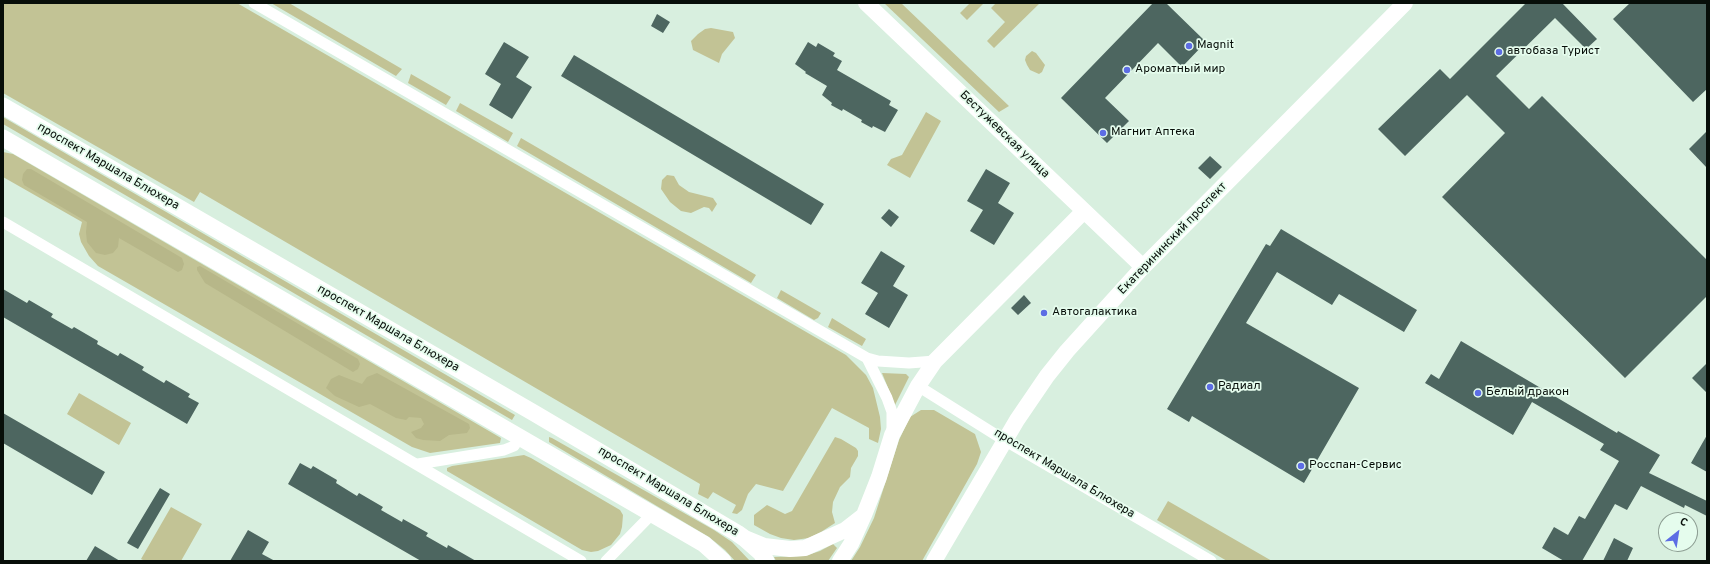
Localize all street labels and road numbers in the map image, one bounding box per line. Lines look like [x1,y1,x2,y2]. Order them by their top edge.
street label: Бестужевская улица [956,88,1052,182]
street label: проспект Маршала Блюхера [34,120,182,214]
street label: Екатерининский проспект [1116,180,1230,298]
street label: проспект Маршала Блюхера [314,282,462,376]
street label: проспект Маршала Блюхера [991,426,1137,522]
street label: проспект Маршала Блюхера [595,444,741,540]

